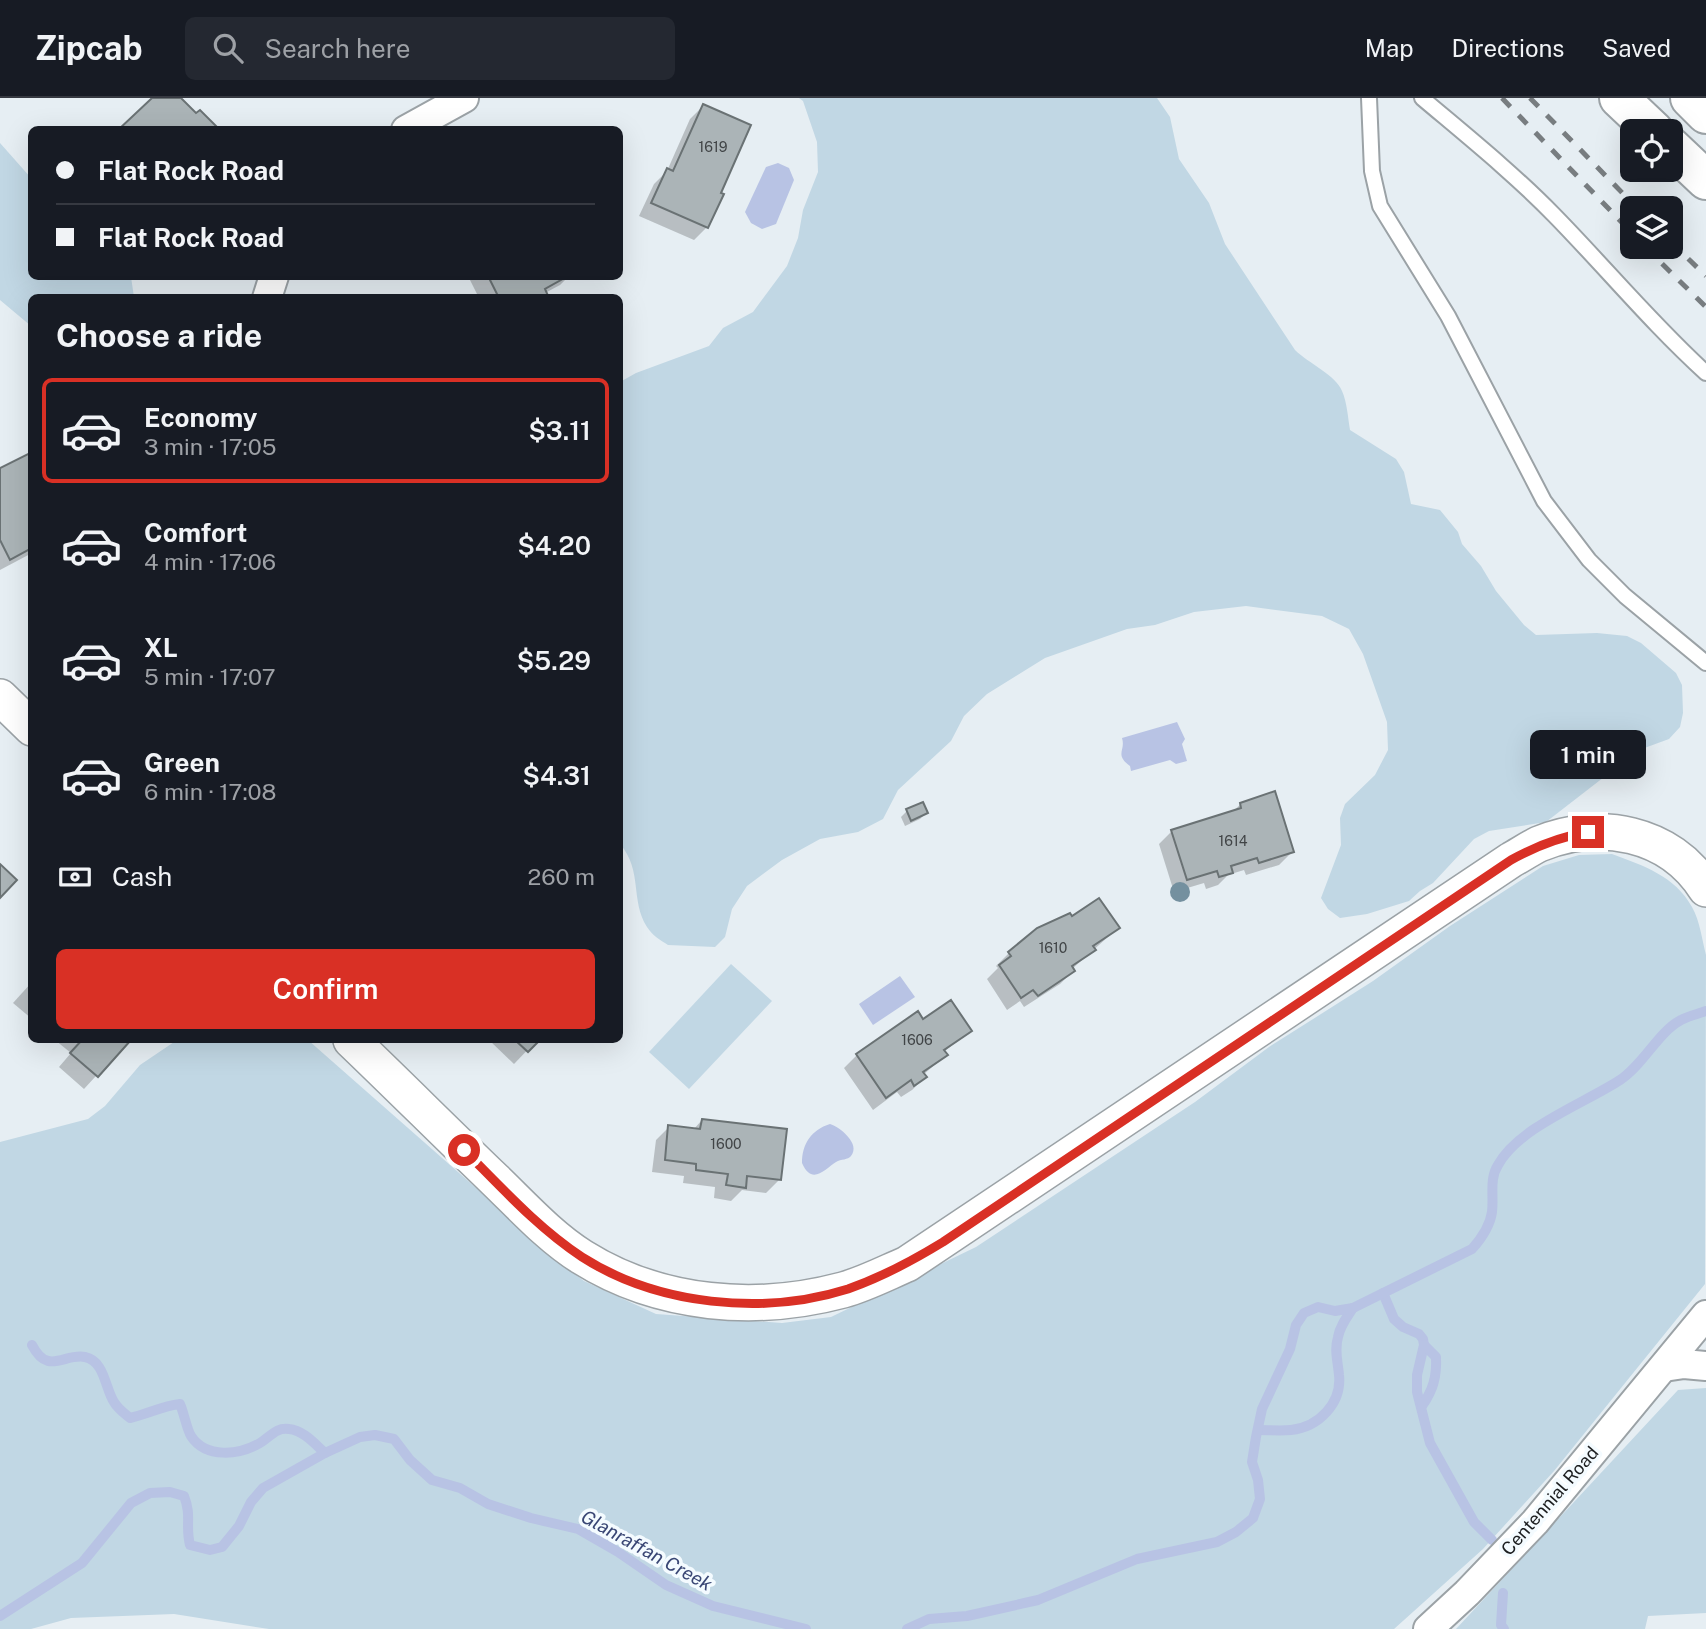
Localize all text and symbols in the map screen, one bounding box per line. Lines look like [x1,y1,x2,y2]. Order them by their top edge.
search box [185,17,675,80]
text: Zipcab [35,29,143,67]
icon: search [209,29,247,67]
text: Search here [265,33,411,64]
text: Map [1365,34,1414,62]
text: Directions [1452,34,1564,62]
text: Saved [1602,34,1671,62]
map controls [1620,119,1683,259]
button: locate [1620,119,1683,182]
house number: 1619 [699,139,728,155]
text: Flat Rock Road [98,155,284,186]
button: layers [1620,196,1683,259]
text: Flat Rock Road [98,222,284,253]
text: Choose a ride [56,317,262,354]
icon: car [60,399,123,462]
text: Economy [144,402,257,433]
text: $3.11 [528,415,591,446]
text: 3 min · 17:05 [144,433,277,460]
icon: car [60,514,123,577]
text: Comfort [144,517,247,548]
text: $4.20 [517,530,591,561]
text: 4 min · 17:06 [144,548,276,575]
icon: car [60,629,123,692]
text: XL [144,632,178,663]
text: $5.29 [517,645,591,676]
text: 5 min · 17:07 [144,663,275,690]
callout: 1 min [1530,730,1646,780]
text: 1 min [1561,741,1615,768]
icon: car [60,744,123,807]
text: Green [144,747,220,778]
text: $4.31 [523,760,591,791]
text: 6 min · 17:08 [144,778,276,805]
route end [1572,816,1604,848]
house number: 1614 [1219,833,1248,849]
icon: cash [56,858,94,896]
text: Cash [112,861,172,892]
text: 260 m [528,863,595,890]
house number: 1610 [1039,940,1067,956]
button: Confirm [56,949,595,1029]
house number: 1606 [901,1032,933,1048]
route start [448,1134,480,1166]
house number: 1600 [710,1136,742,1152]
street label: Centennial Road [1497,1442,1603,1559]
water label: Glanraffan Creek [578,1505,717,1595]

